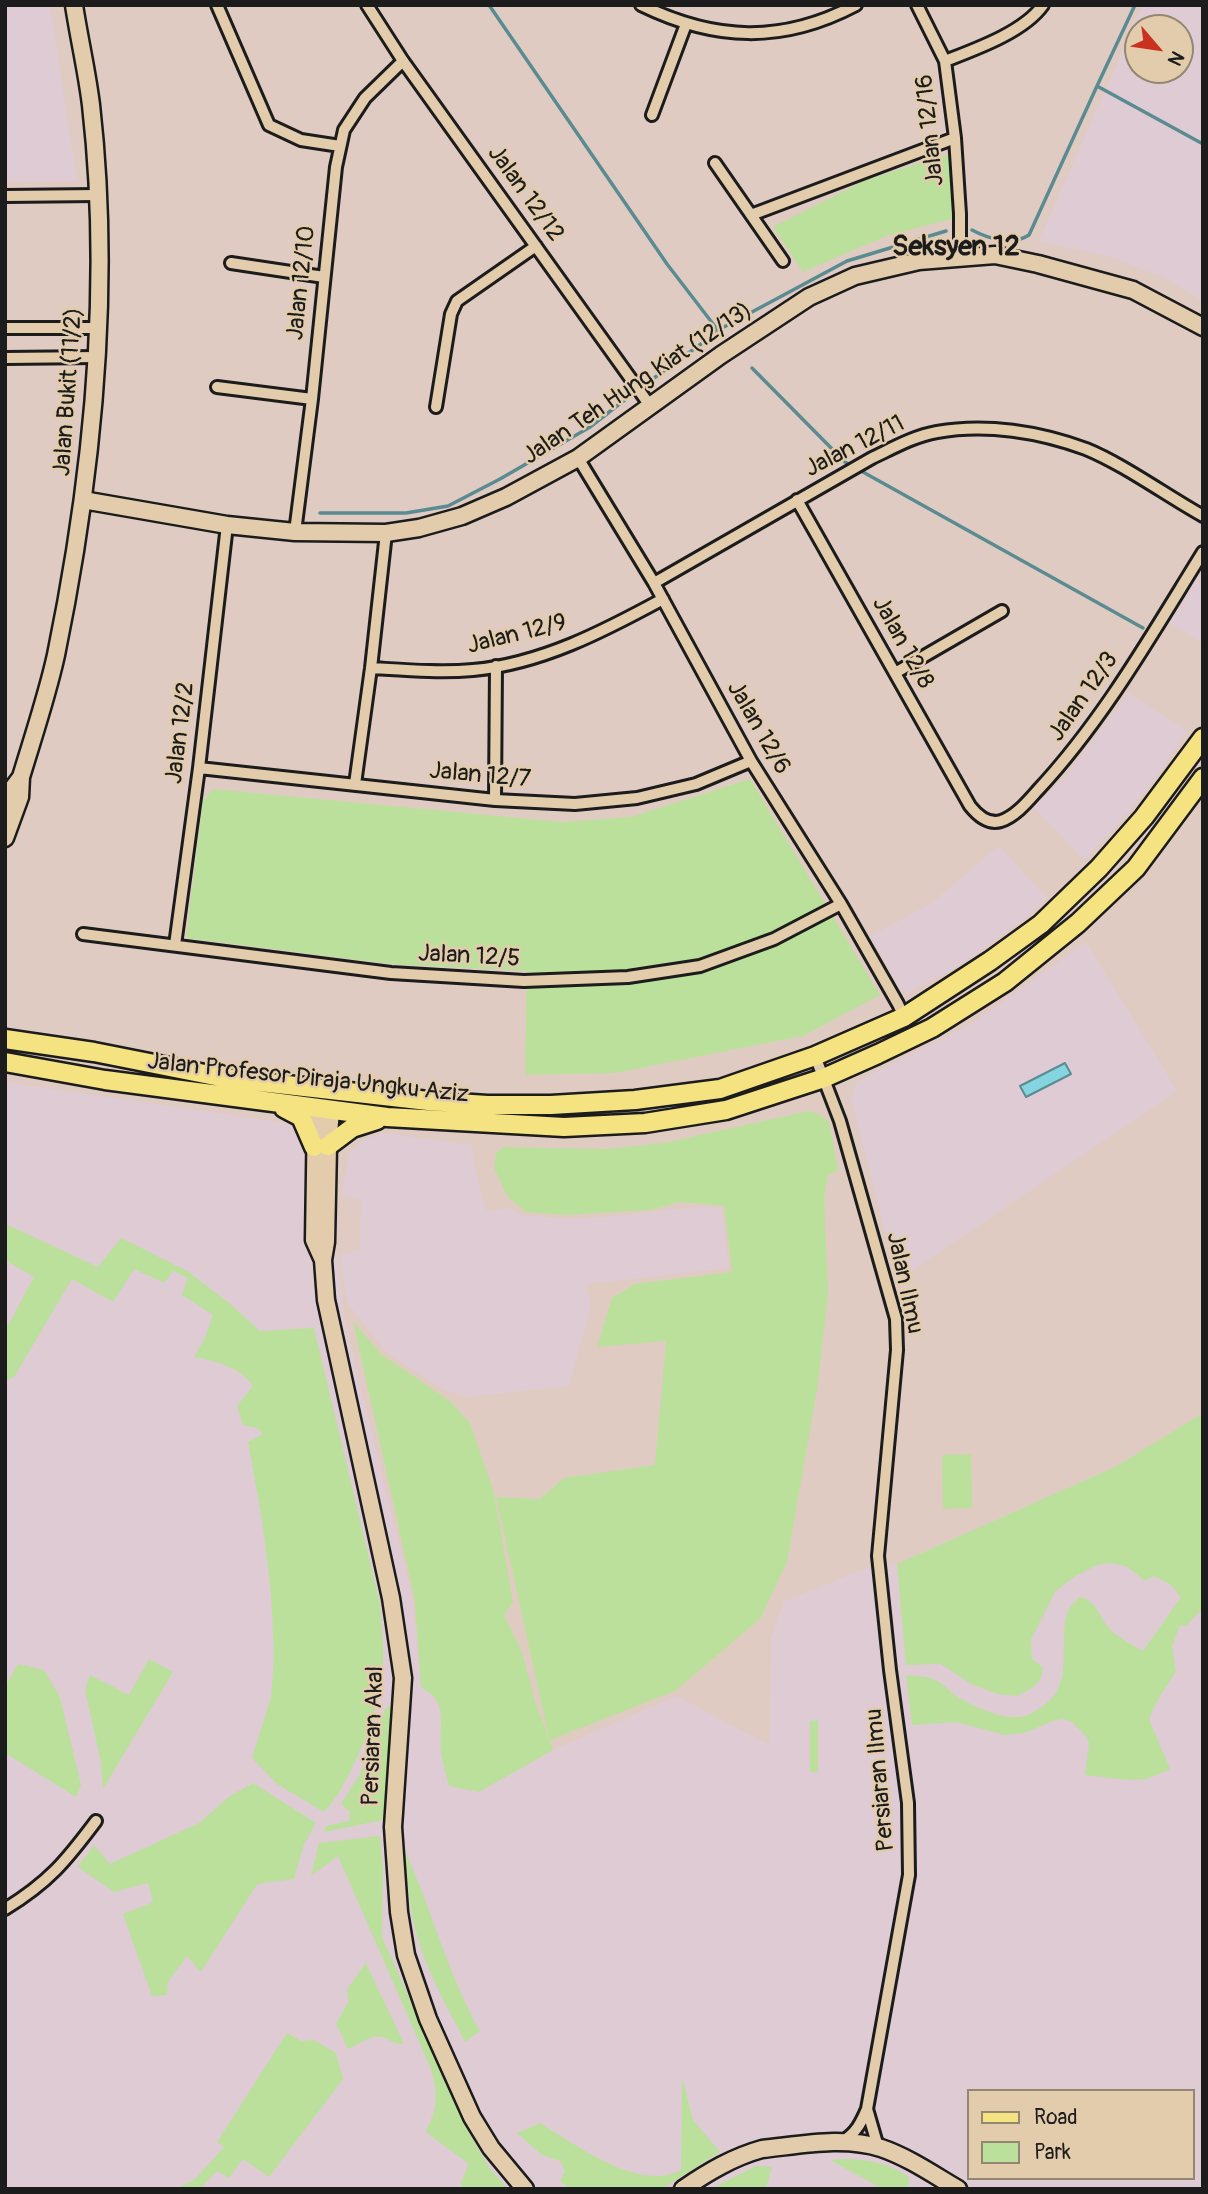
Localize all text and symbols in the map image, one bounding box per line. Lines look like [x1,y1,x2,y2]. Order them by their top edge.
north arrow [1124,14,1194,84]
text: N [1162,47,1189,70]
street label: Jalan 12/16 [911,73,951,187]
street label: Jalan 12/12 [480,140,570,248]
street label: Jalan 12/10 [282,224,322,342]
district label: Seksyen 12 [892,231,1020,265]
street label: Jalan Teh Hung Kiat (12/13) [518,297,758,471]
street label: Jalan Bukit (11/2) [49,307,89,477]
street label: Jalan 12/11 [800,410,910,484]
street label: Jalan 12/8 [865,592,939,694]
street label: Jalan 12/9 [464,609,570,661]
street label: Jalan 12/3 [1043,647,1125,747]
street label: Jalan 12/6 [720,676,796,780]
street label: Jalan 12/2 [160,680,202,786]
street label: Jalan 12/7 [428,757,532,795]
street label: Jalan 12/5 [417,940,521,974]
street label: Jalan Profesor Diraja Ungku Aziz [146,1048,470,1110]
street label: Jalan Ilmu [879,1229,929,1337]
street label: Persiaran Akal [357,1666,391,1806]
street label: Persiaran Ilmu [860,1707,902,1853]
legend [967,2089,1194,2180]
text: Road [1034,2104,1078,2131]
text: Park [1034,2139,1071,2166]

